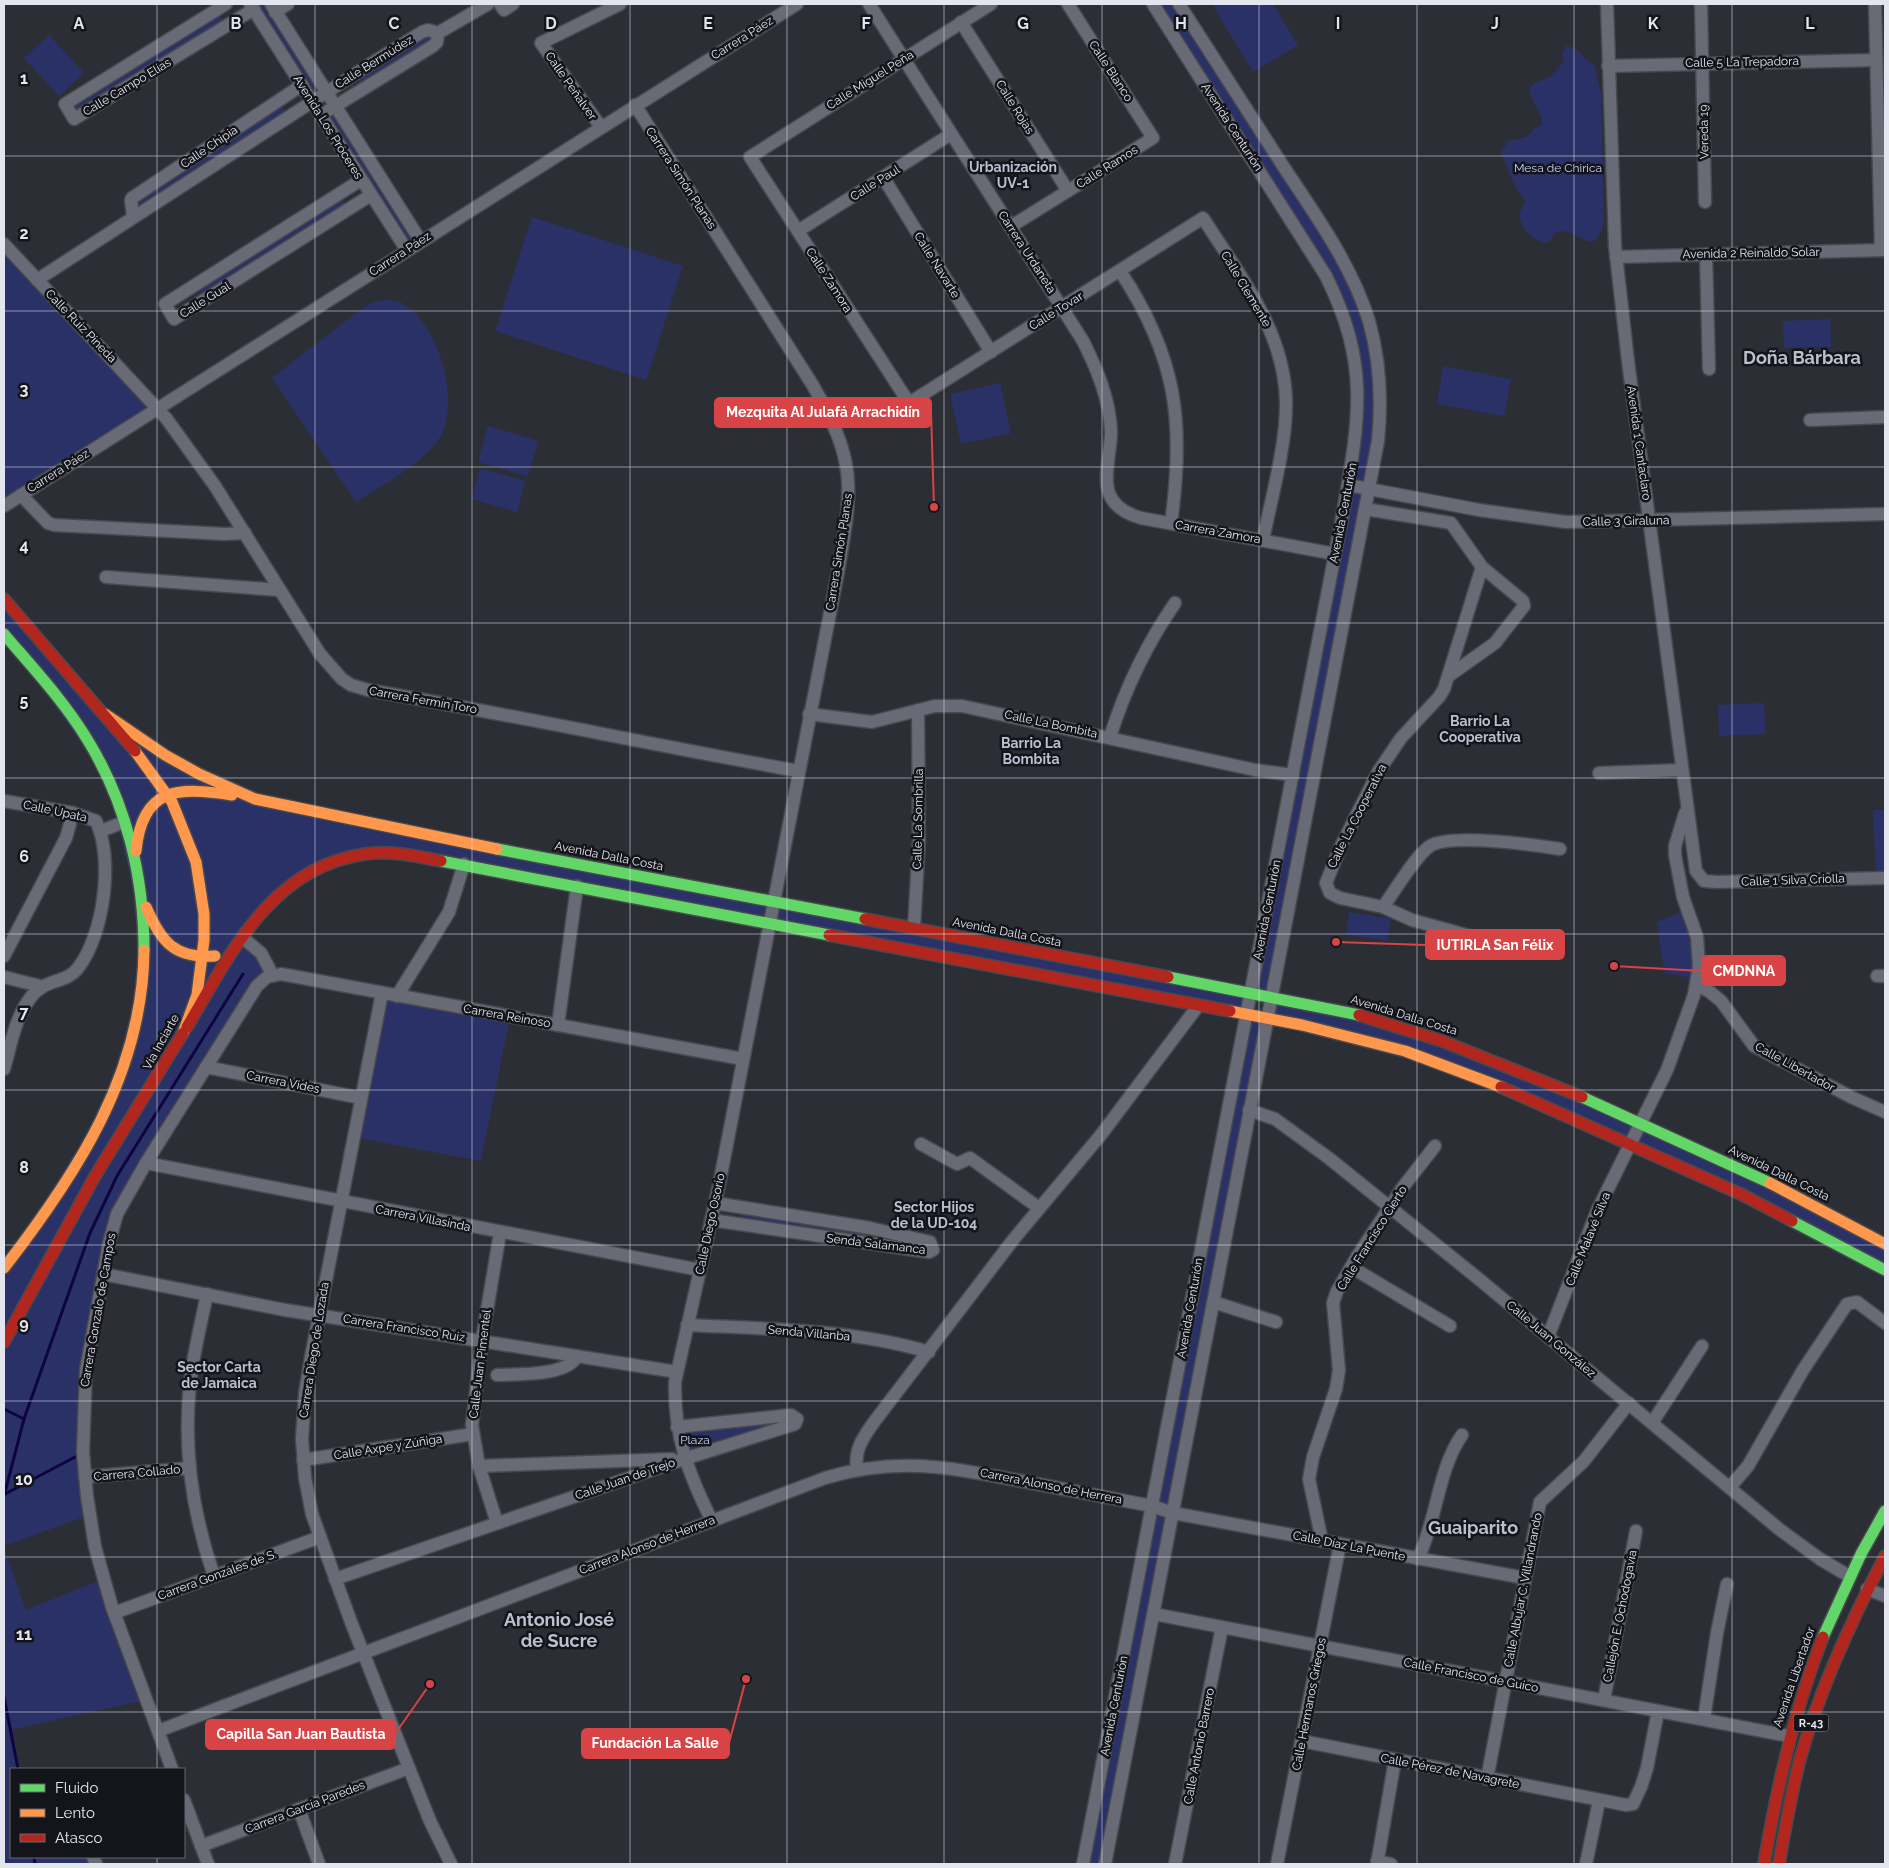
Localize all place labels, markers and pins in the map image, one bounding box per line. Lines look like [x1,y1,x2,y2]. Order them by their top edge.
callout: Mezquita Al Julafá Arrachidín [715,398,931,427]
callout: IUTIRLA San Félix [1426,930,1564,959]
callout: CMDNNA [1702,956,1785,985]
callout: Capilla San Juan Bautista [206,1720,395,1749]
callout: Fundación La Salle [582,1729,729,1758]

